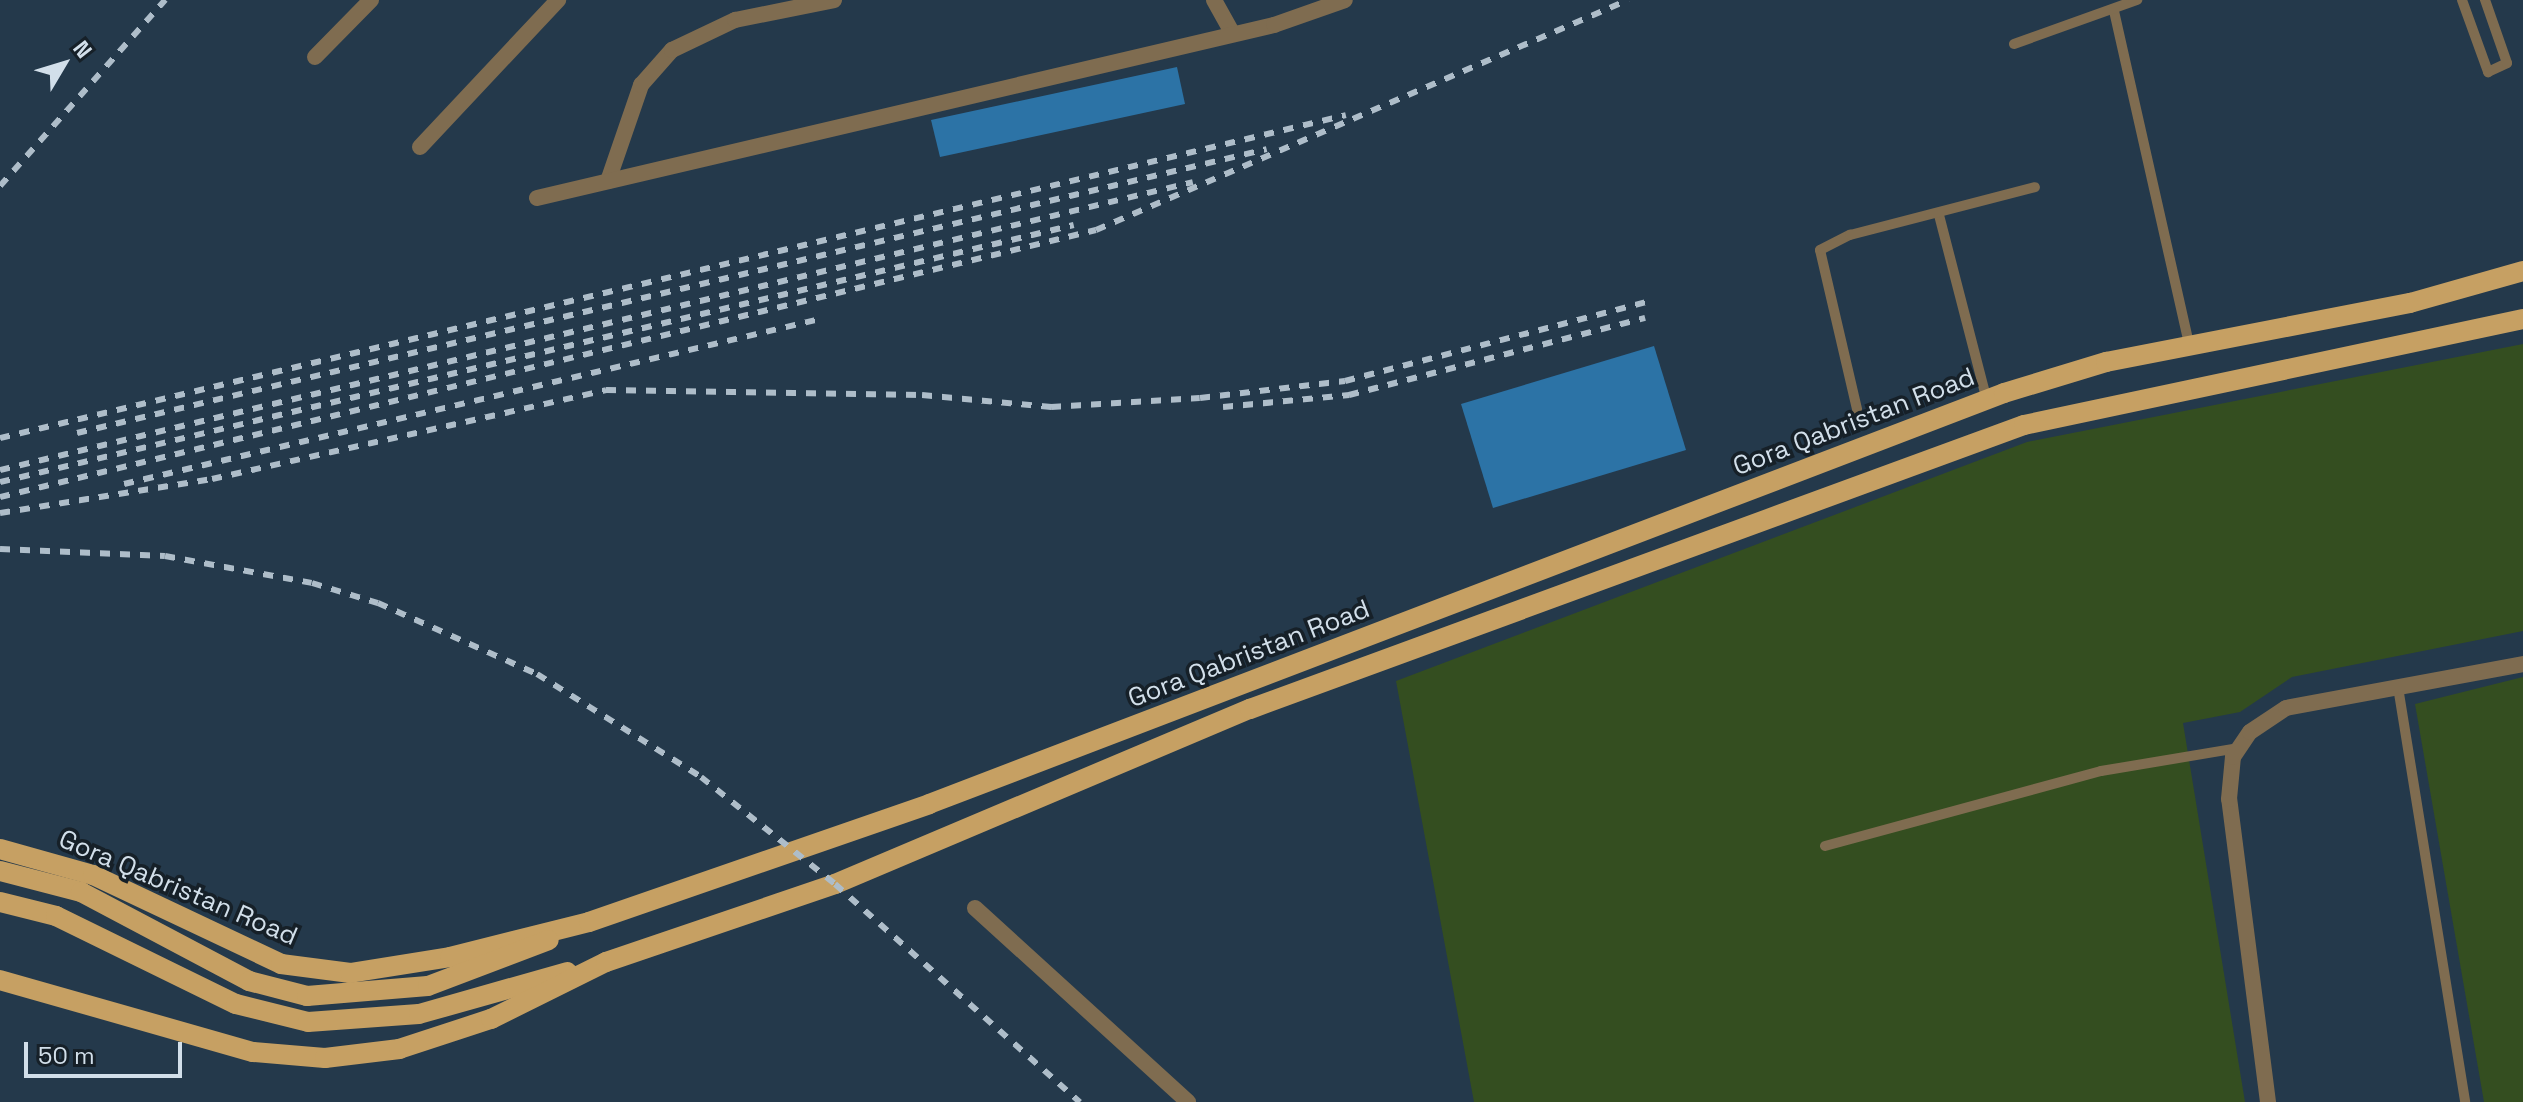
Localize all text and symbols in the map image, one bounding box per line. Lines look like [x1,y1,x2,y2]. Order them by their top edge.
north arrow [24,24,104,104]
text: N [67,35,98,64]
street label: Gora Qabristan Road [1729,362,1979,482]
street label: Gora Qabristan Road [1124,594,1374,714]
street label: Gora Qabristan Road [54,824,302,952]
scale bar [28,1026,186,1076]
text: 50 m [38,1040,95,1071]

